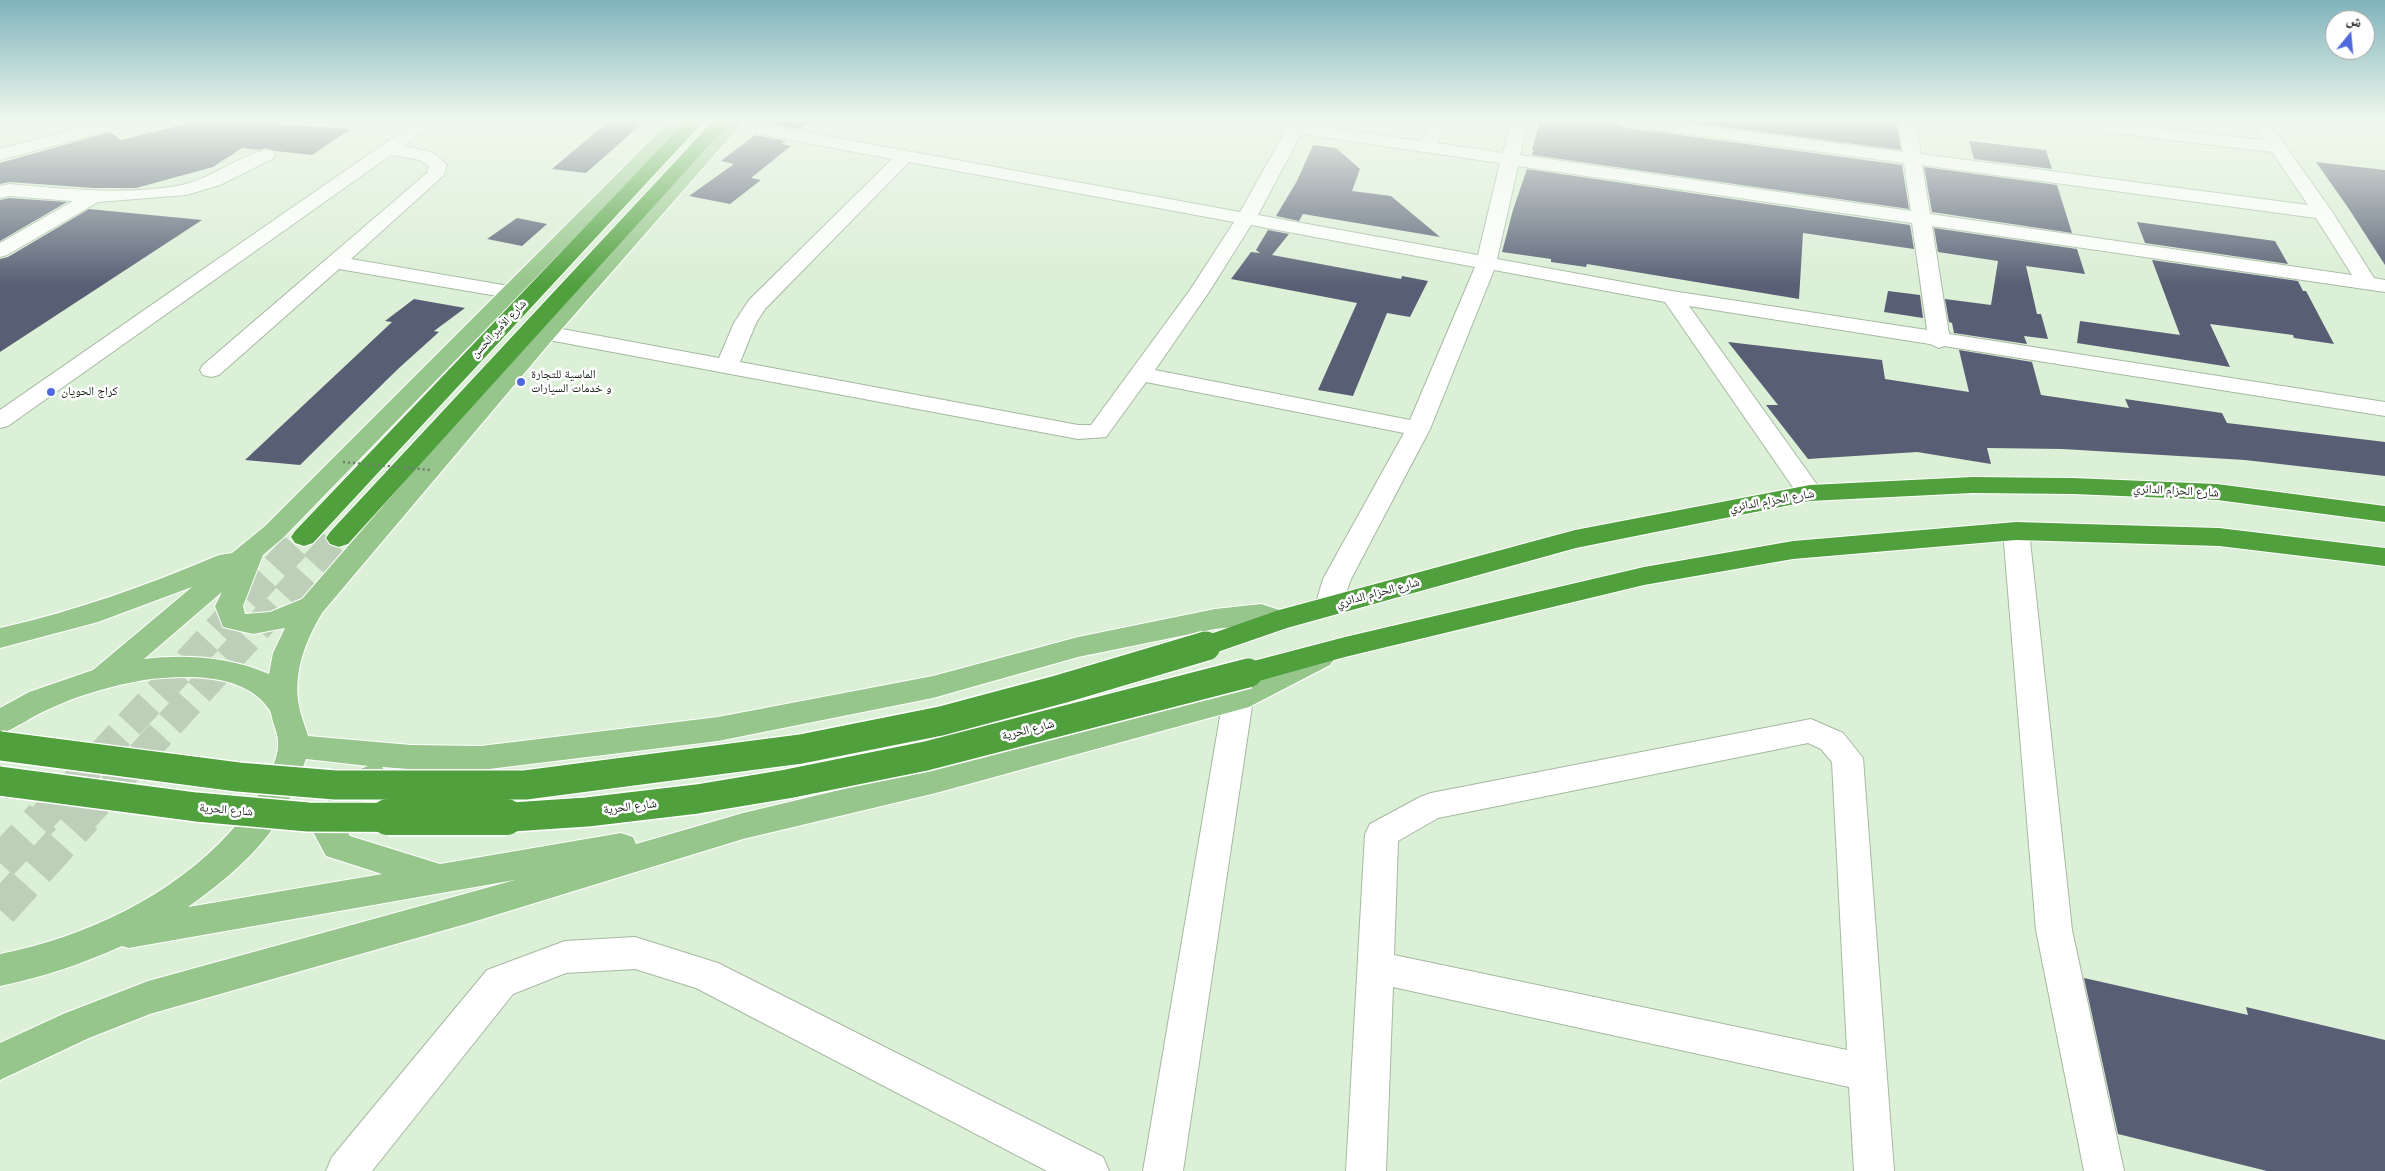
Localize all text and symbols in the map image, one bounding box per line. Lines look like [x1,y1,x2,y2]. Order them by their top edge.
north arrow [2325,10,2375,60]
text: ش [2345,11,2364,31]
street label: شارع الأمير الحسن [469,297,529,361]
place label: الماسية للتجارة و خدمات السيارات [531,368,612,396]
marker: الماسية للتجارة و خدمات السيارات [515,376,527,388]
place label: كراج الحويان [61,385,118,399]
marker: كراج الحويان [45,386,57,398]
street label: شارع الحزام الدائري [2133,482,2219,500]
street label: شارع الحزام الدائري [1729,486,1815,516]
street label: شارع الحزام الدائري [1335,575,1421,611]
street label: شارع الحرية [1000,717,1056,743]
street label: شارع الحرية [602,797,658,817]
street label: شارع الحرية [199,800,253,820]

